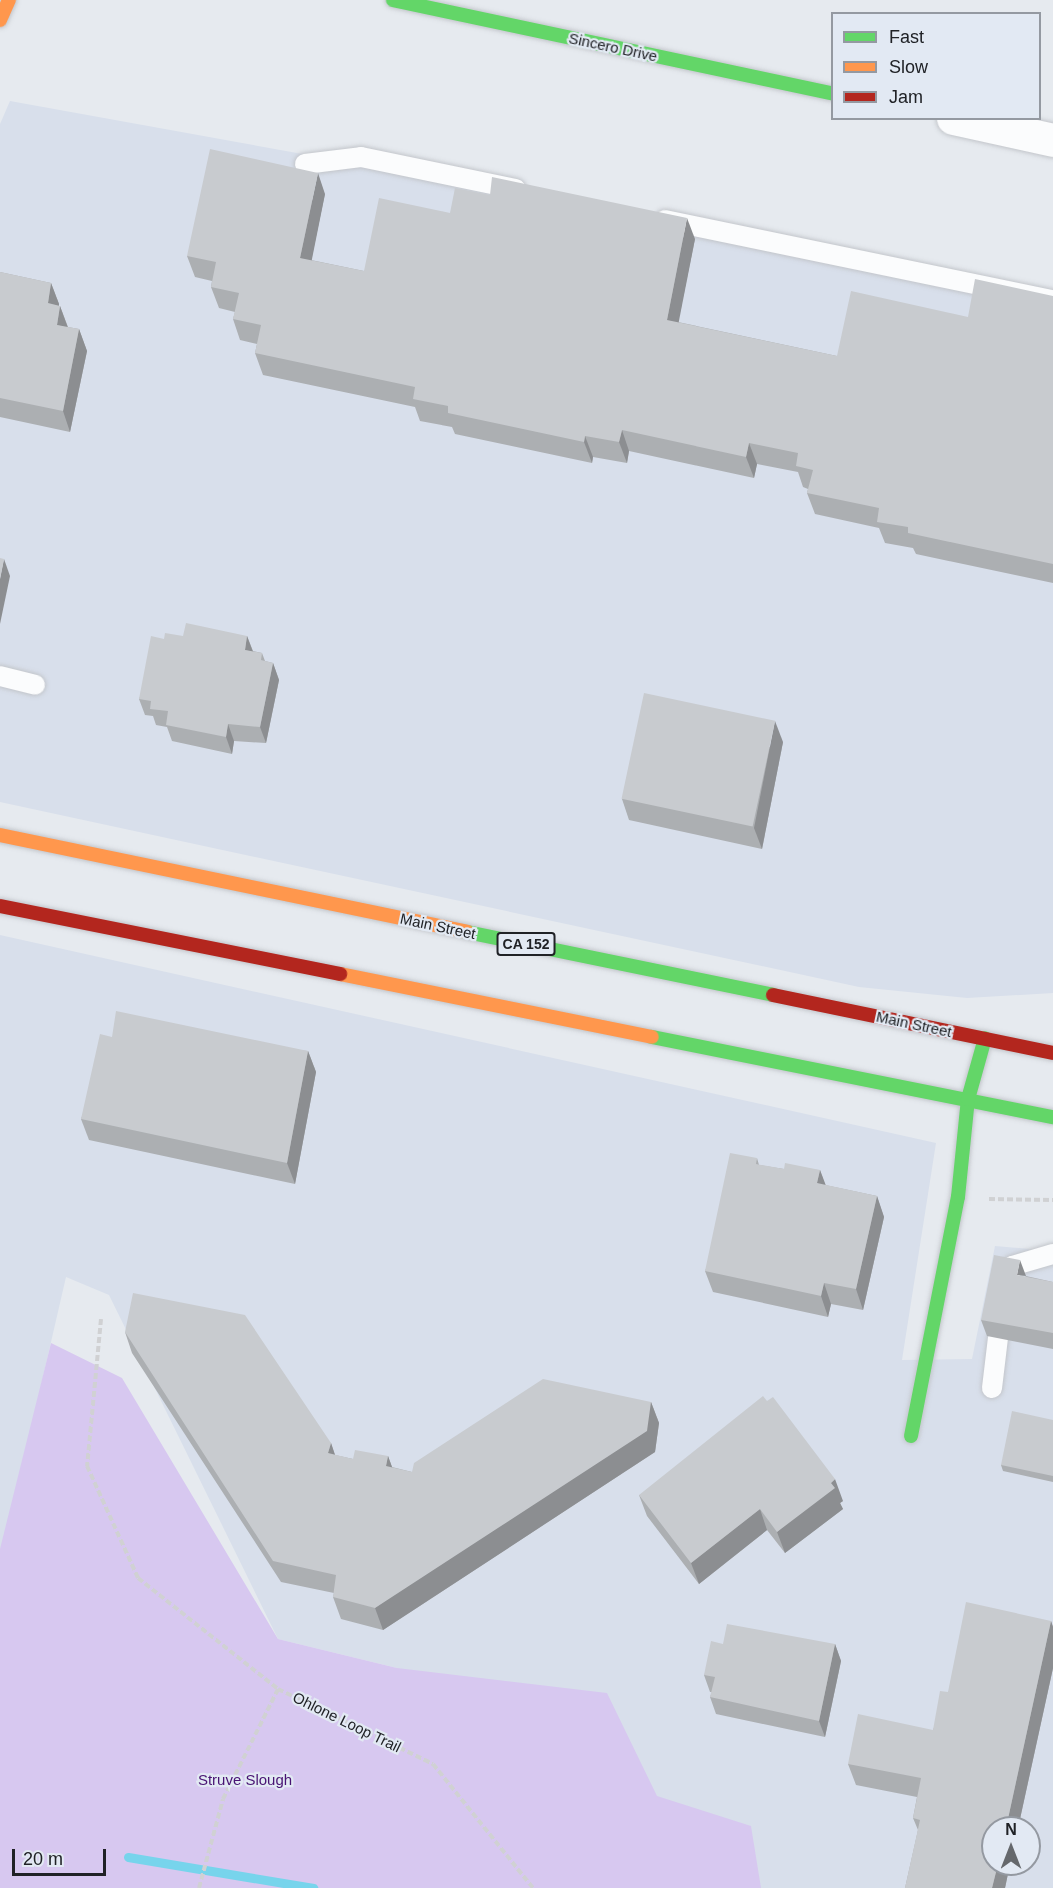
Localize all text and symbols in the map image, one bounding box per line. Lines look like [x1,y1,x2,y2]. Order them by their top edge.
legend [831,12,1041,120]
text: Fast [889,27,924,47]
street label: Sincero Drive [567,29,659,65]
text: Slow [889,57,928,77]
text: Jam [889,87,923,107]
street label: Main Street [399,909,477,943]
road number: CA 152 [496,933,556,955]
street label: Main Street [875,1007,953,1041]
street label: Ohlone Loop Trail [290,1688,404,1756]
park label: Struve Slough [198,1771,292,1789]
north arrow [981,1816,1041,1876]
text: N [1005,1821,1017,1838]
scale bar [15,1837,110,1875]
text: 20 m [23,1849,63,1869]

